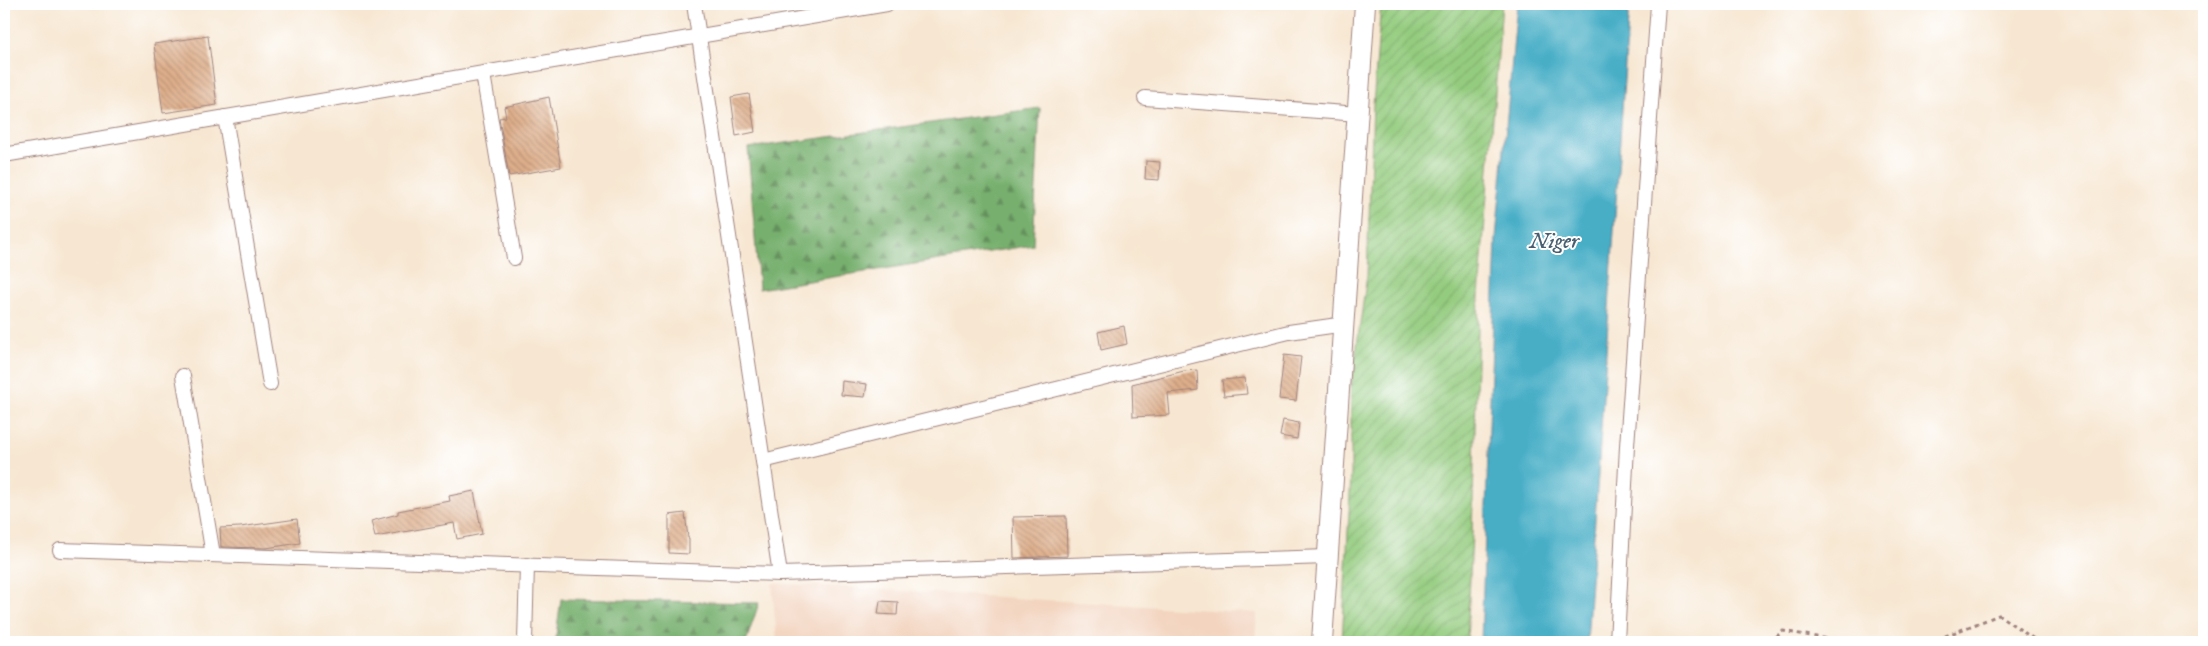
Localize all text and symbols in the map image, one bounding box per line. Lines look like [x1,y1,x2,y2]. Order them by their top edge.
water label: Niger [1527,228,1581,255]

